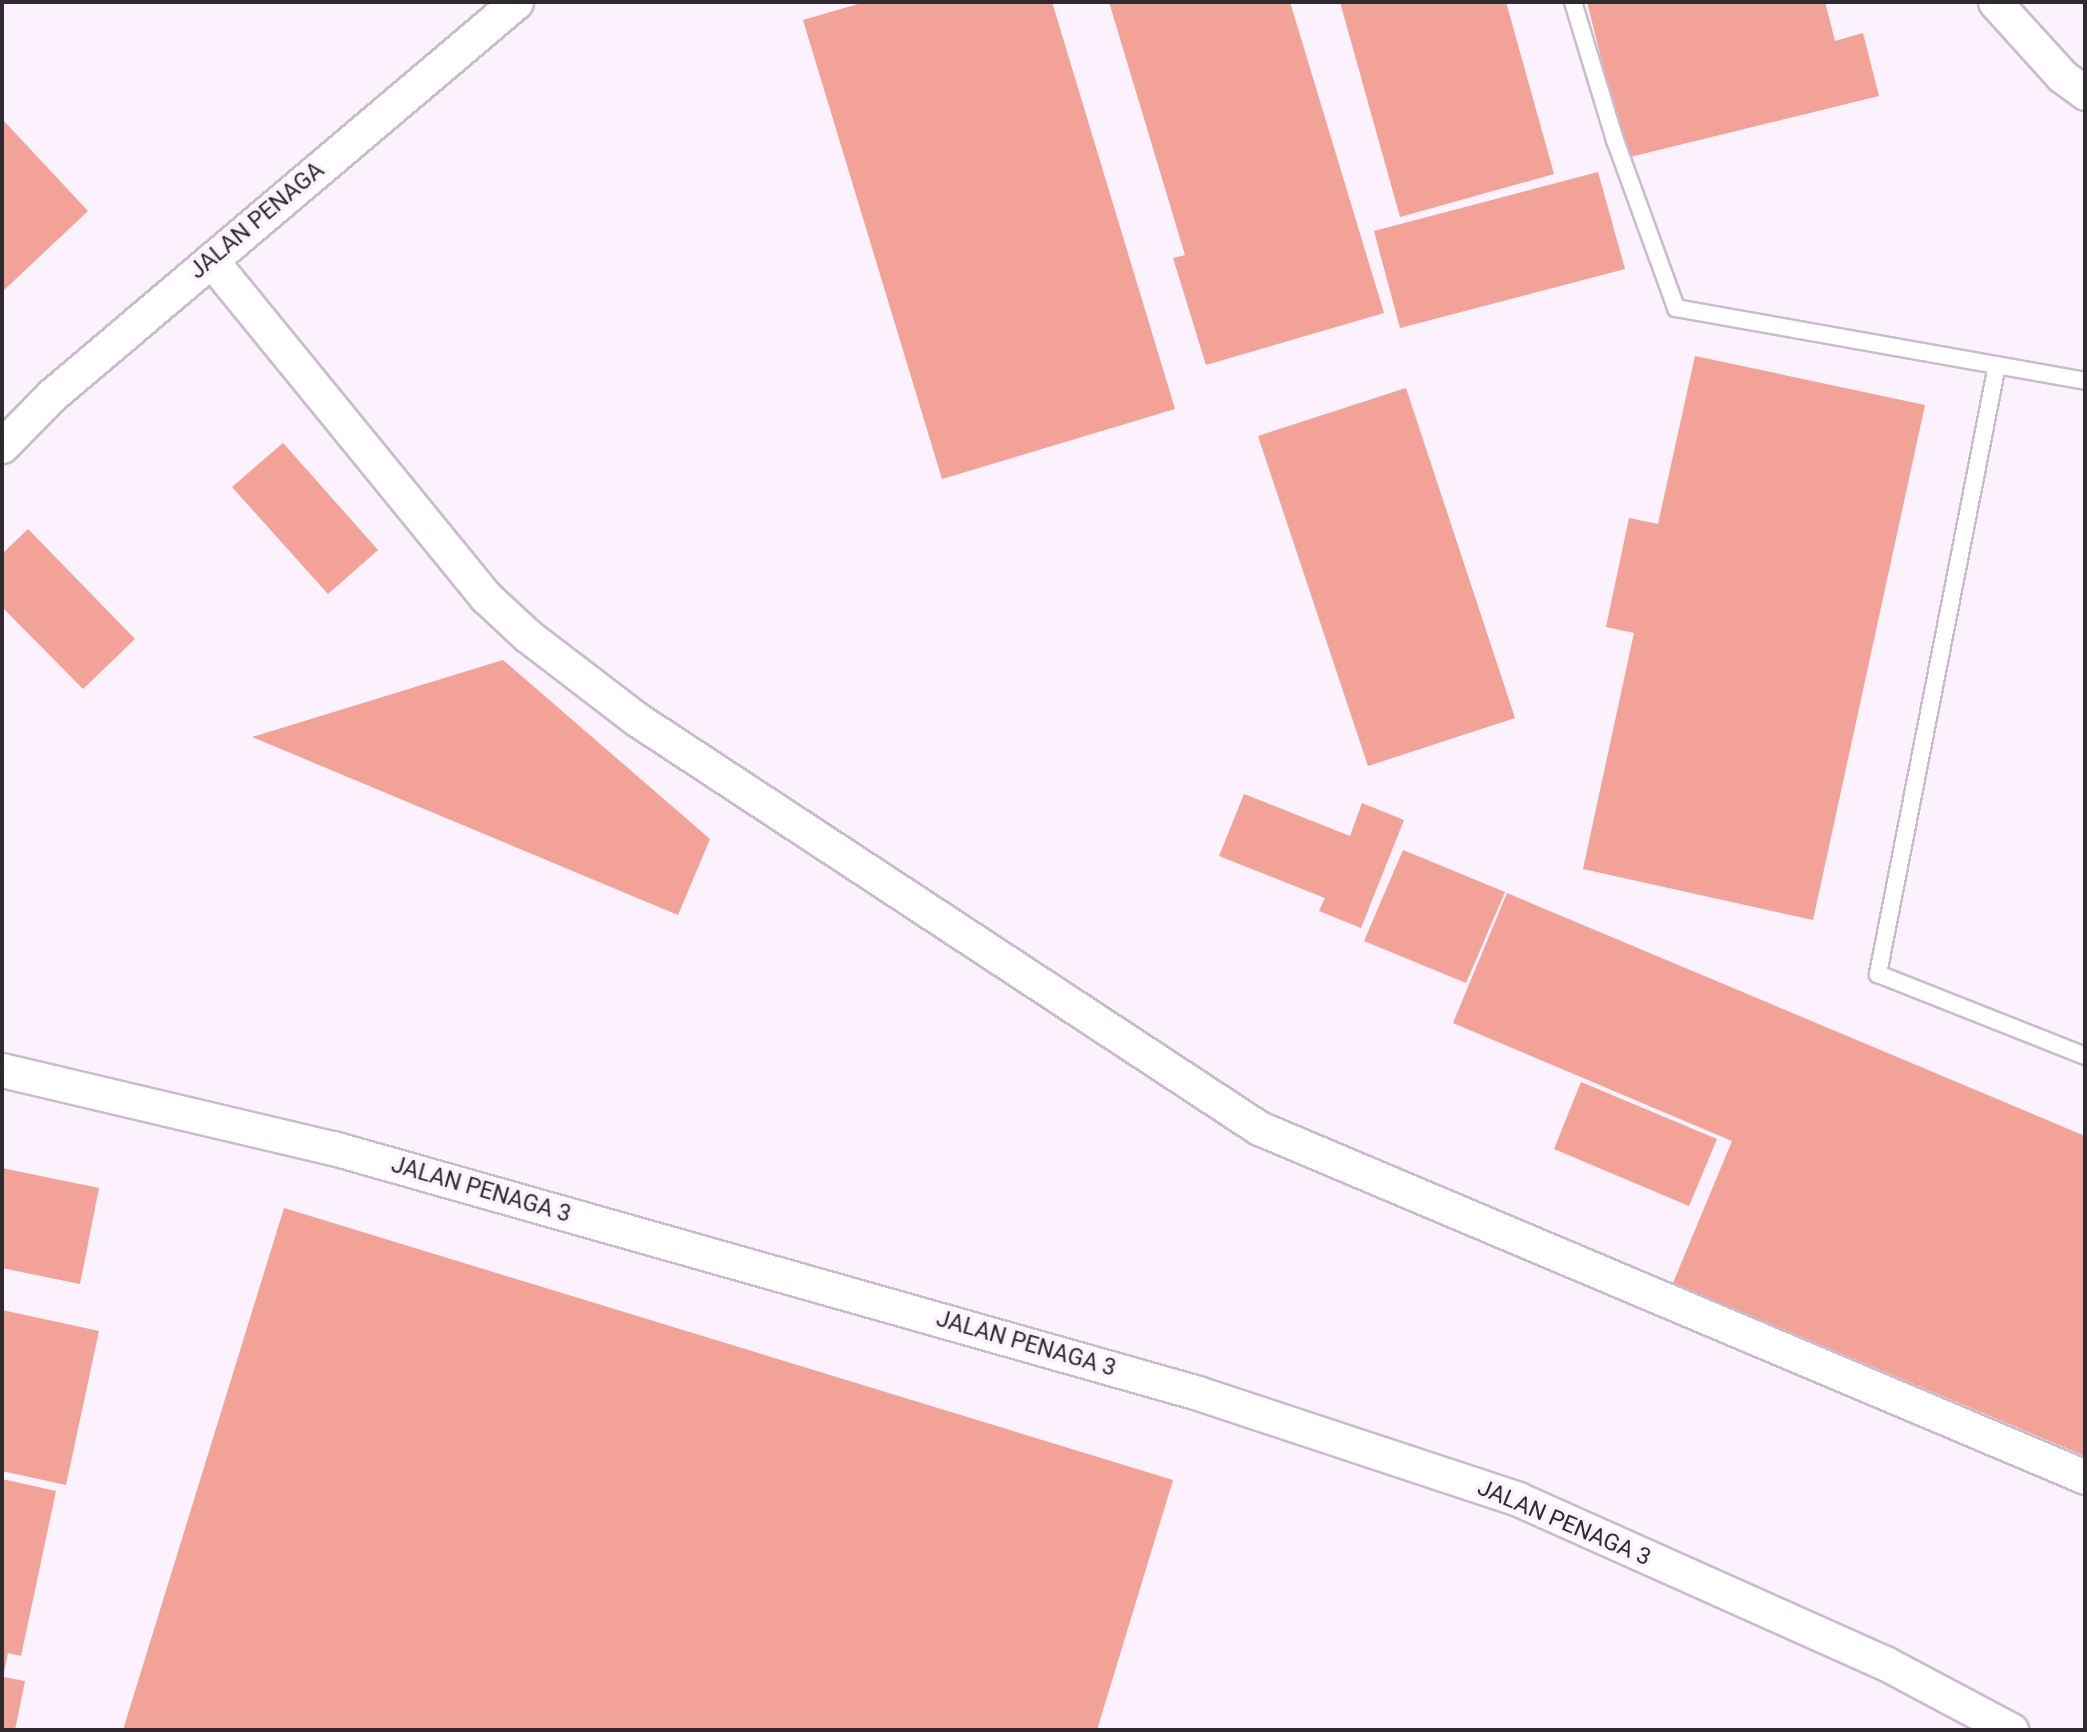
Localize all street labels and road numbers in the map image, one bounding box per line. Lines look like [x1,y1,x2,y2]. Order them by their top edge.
street label: JALAN PENAGA [184,157,330,285]
street label: JALAN PENAGA 3 [388,1151,574,1229]
street label: JALAN PENAGA 3 [933,1305,1119,1383]
street label: JALAN PENAGA 3 [1473,1474,1655,1572]

